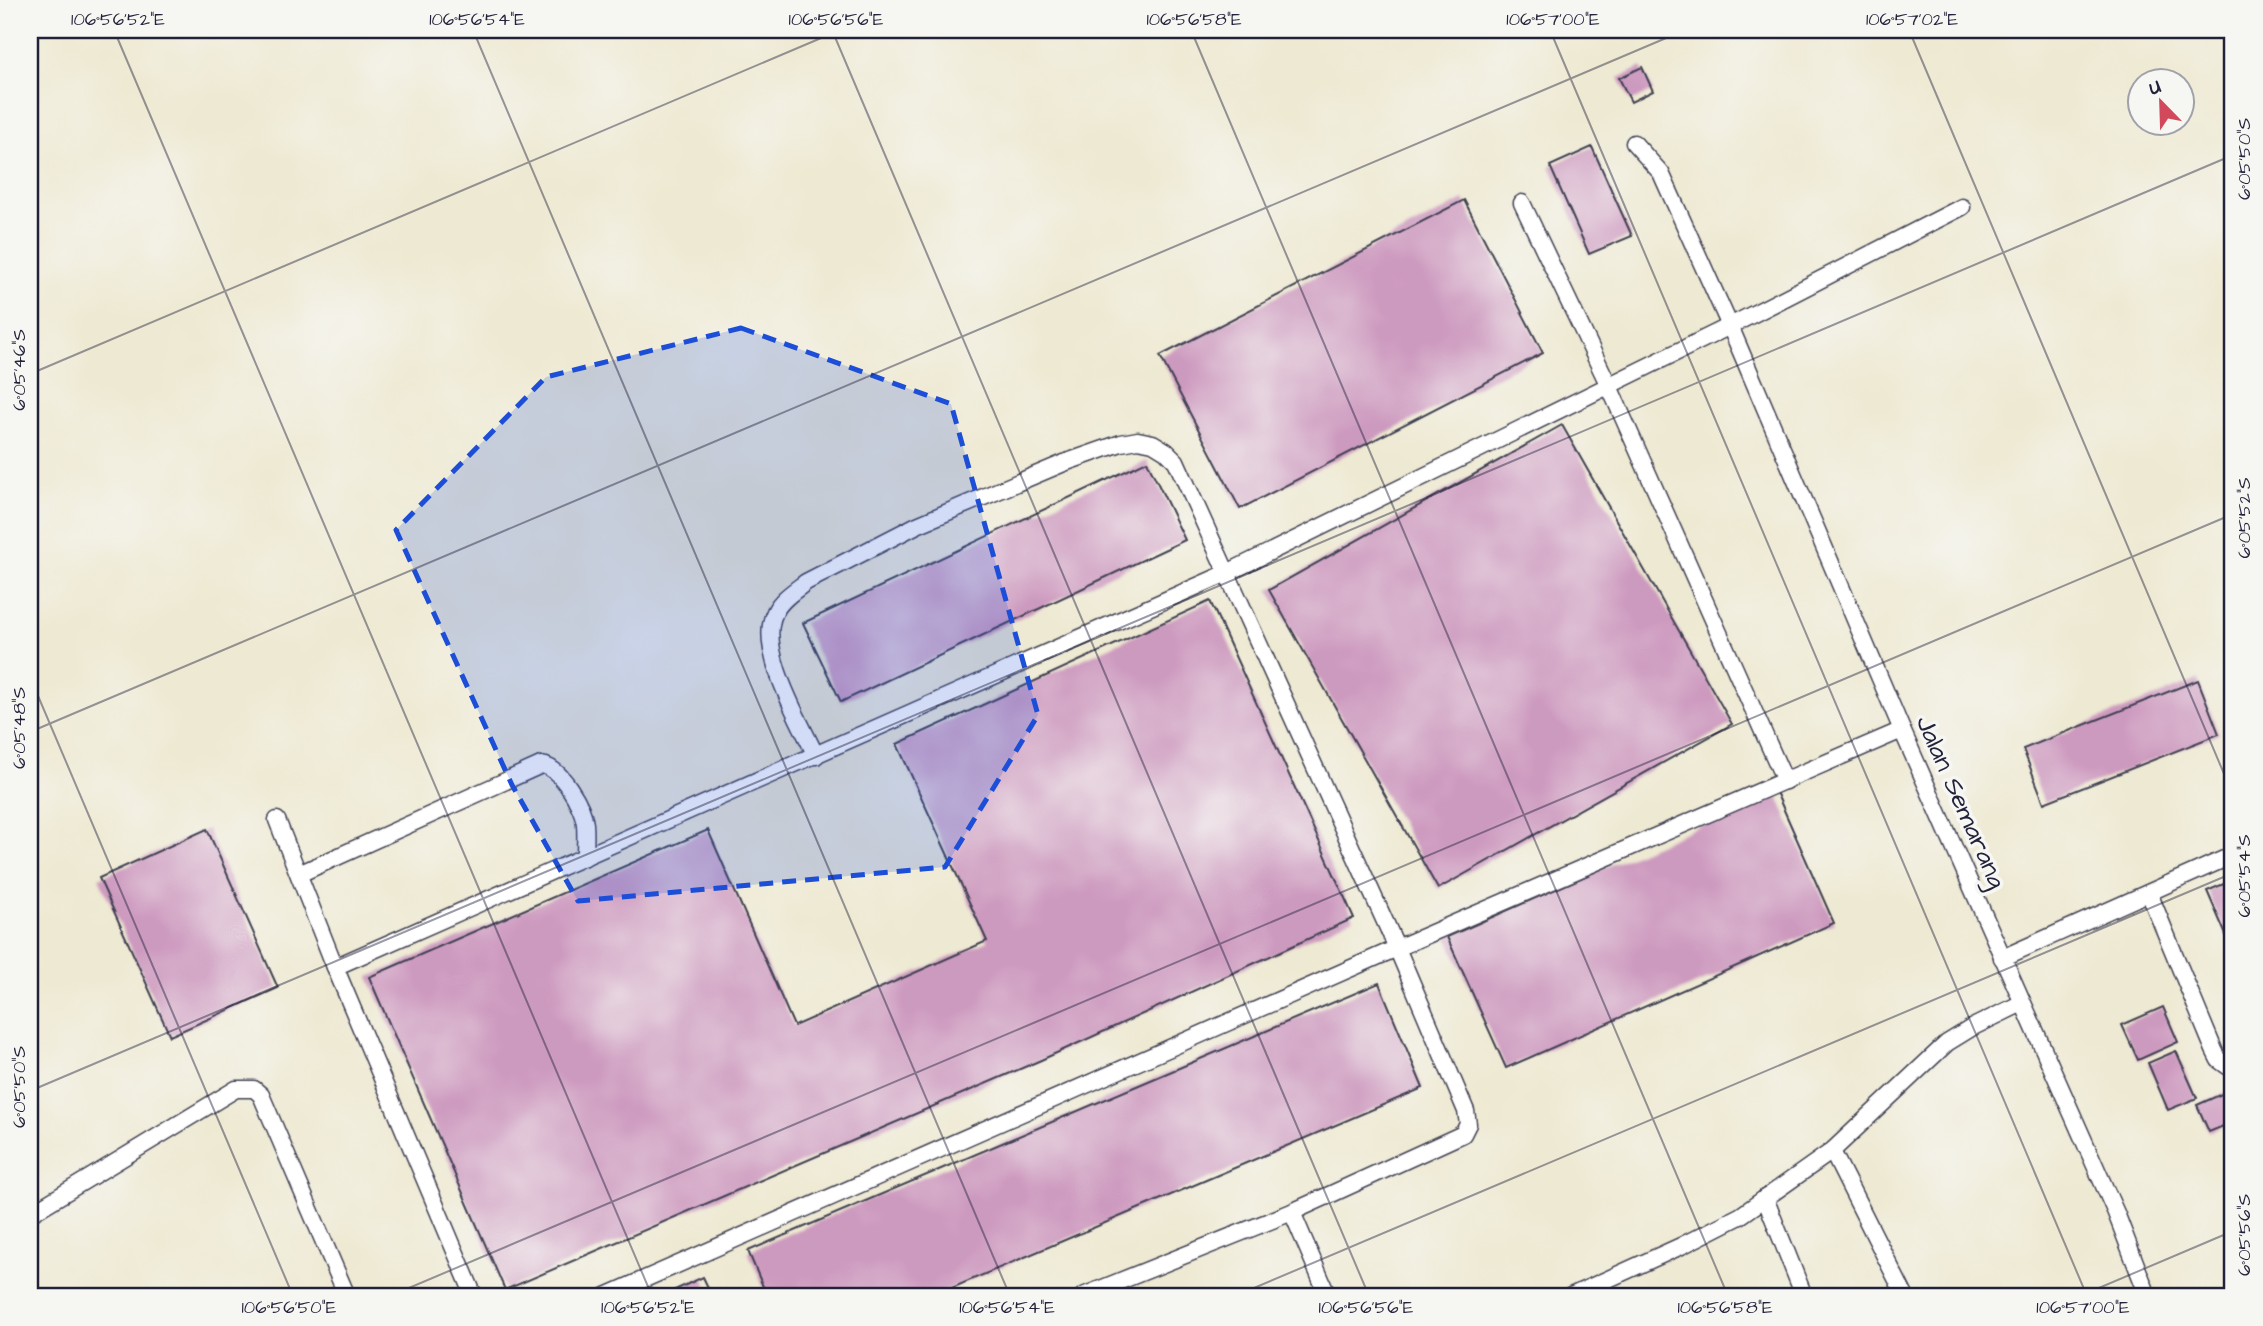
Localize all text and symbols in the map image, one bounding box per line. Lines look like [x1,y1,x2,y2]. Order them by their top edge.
text: 106°56'52"E [71,7,165,32]
text: 106°56'54"E [429,7,525,32]
text: 106°56'56"E [789,7,884,32]
text: 106°56'58"E [1146,7,1242,32]
text: 106°57'00"E [1506,7,1600,32]
text: 106°57'02"E [1866,7,1958,32]
north arrow [2126,66,2196,136]
text: U [2145,73,2165,102]
text: 6°05'50"S [2232,118,2257,200]
text: 6°05'46"S [7,329,32,411]
text: 6°05'52"S [2232,477,2257,559]
text: 6°05'48"S [7,687,32,769]
street label: Jalan Semarang [1905,710,2015,895]
text: 6°05'54"S [2232,834,2257,918]
text: 6°05'50"S [7,1046,32,1128]
text: 6°05'56"S [2232,1194,2257,1276]
text: 106°56'50"E [242,1295,337,1320]
text: 106°56'52"E [601,1295,695,1320]
text: 106°56'54"E [959,1295,1055,1320]
text: 106°56'56"E [1319,1295,1414,1320]
text: 106°56'58"E [1677,1295,1773,1320]
text: 106°57'00"E [2036,1295,2130,1320]

